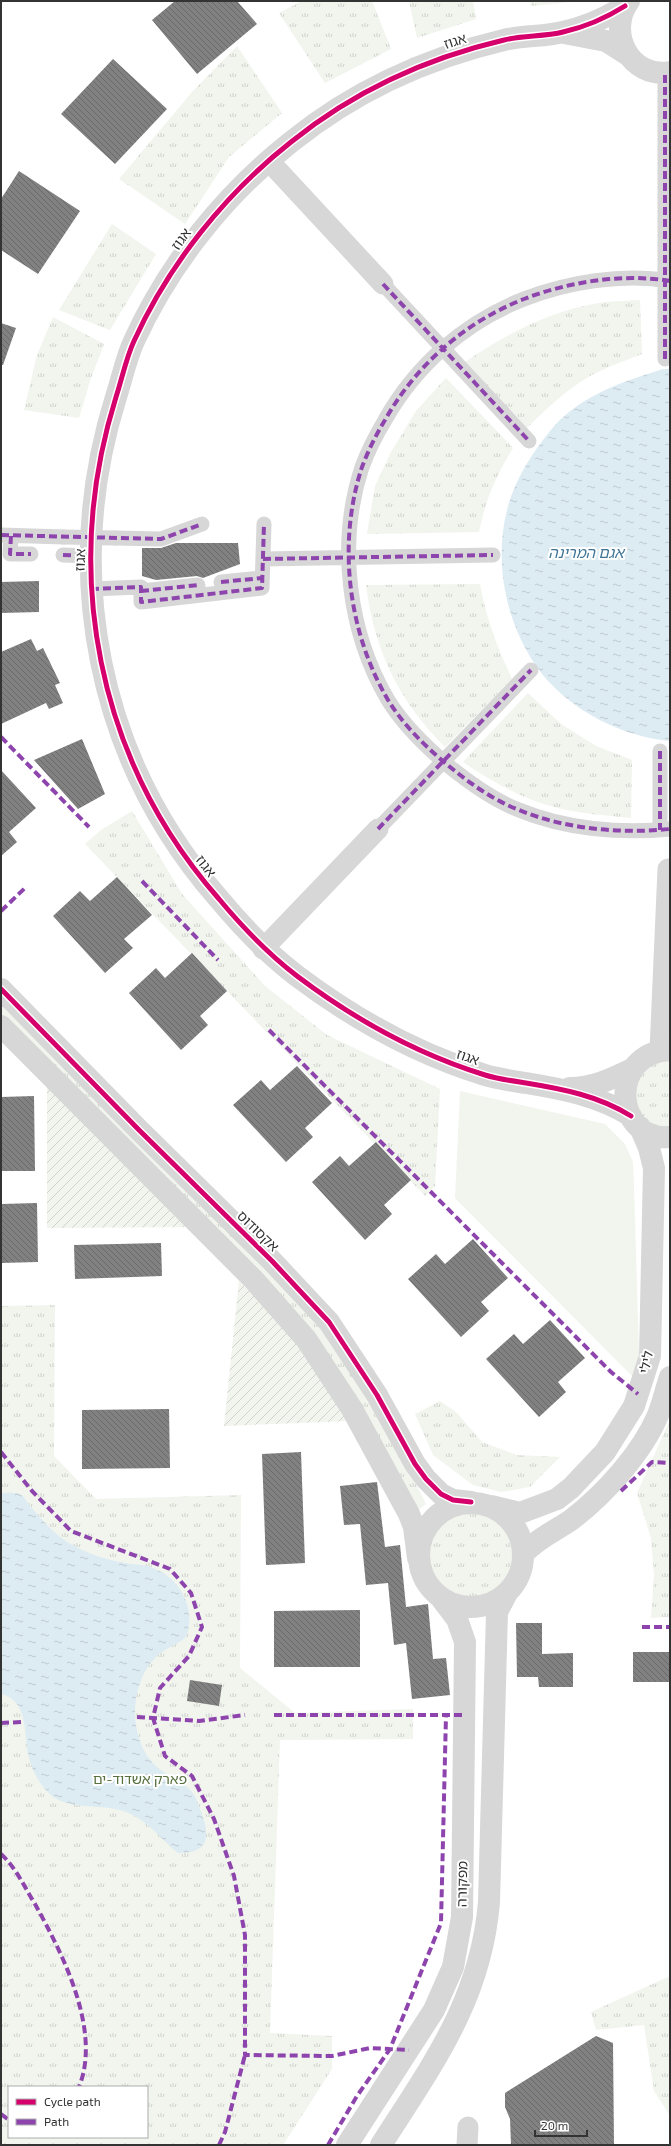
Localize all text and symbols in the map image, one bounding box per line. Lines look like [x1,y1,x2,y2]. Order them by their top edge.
street label: אגוז [441,29,469,52]
street label: אגוז [167,224,194,253]
water label: אגם המרינה [548,543,626,561]
street label: אגוז [71,548,88,572]
street label: אגוז [193,851,220,880]
street label: אגוז [455,1045,482,1068]
street label: אקסודוס [234,1207,283,1255]
street label: לילי [635,1349,656,1375]
park label: פארק אשדוד-ים [93,1770,187,1787]
street label: מפקורה [453,1861,470,1907]
legend [8,2086,148,2138]
text: Cycle path [44,2094,101,2108]
scale bar [535,2112,587,2138]
text: Path [44,2114,69,2128]
text: 20 m [541,2118,568,2132]

